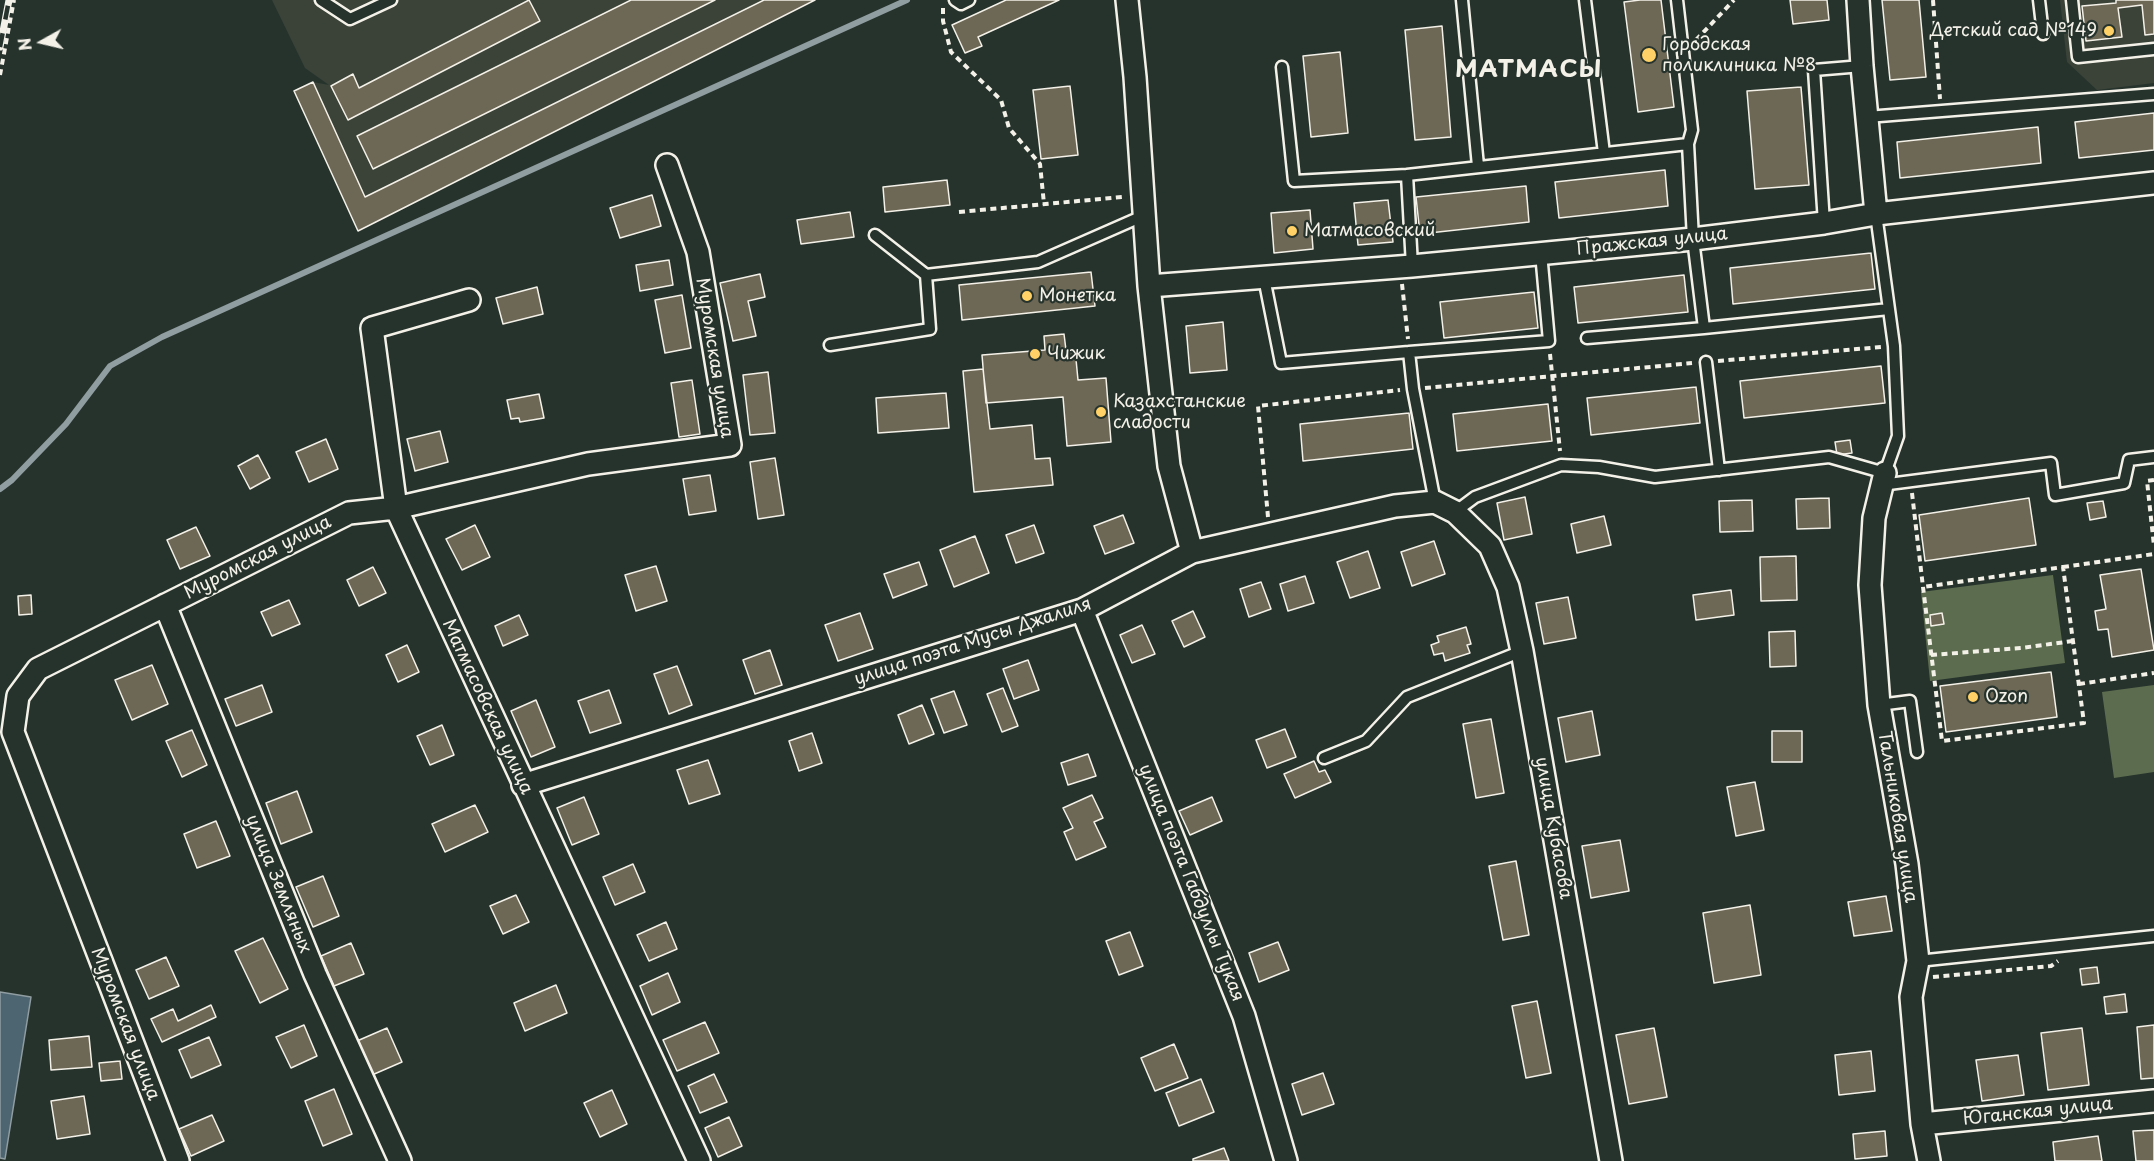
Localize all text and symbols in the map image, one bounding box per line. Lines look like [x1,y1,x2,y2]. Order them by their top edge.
north arrow [12,12,72,72]
place label: Детский сад №149 [1930,20,2097,42]
marker: Детский сад №149 [2102,24,2116,38]
place label: Городская поликлиника №8 [1662,34,1816,76]
text: N [11,37,37,52]
marker: Городская поликлиника №8 [1640,46,1658,64]
district label: МАТМАСЫ [1455,56,1603,84]
place label: Матмасовский [1304,220,1435,242]
street label: Пражская улица [1575,223,1729,261]
marker: Матмасовский [1285,224,1299,238]
street label: Муромская улица [691,276,737,440]
place label: Монетка [1039,285,1116,307]
marker: Монетка [1020,289,1034,303]
place label: Чижик [1047,343,1105,365]
marker: Чижик [1028,347,1042,361]
place label: Казахстанские сладости [1113,391,1246,434]
marker: Казахстанские сладости [1094,405,1108,419]
street label: Муромская улица [181,512,335,604]
street label: улица поэта Мусы Джалиля [852,593,1094,691]
street label: Матмасовская улица [437,616,537,798]
place label: Ozon [1985,686,2028,708]
marker: Ozon [1966,690,1980,704]
street label: Тальниковая улица [1873,730,1921,904]
street label: улица Кубасова [1530,755,1576,901]
street label: улица поэта Габдуллы Тукая [1133,761,1249,1005]
street label: улица Земляных [240,812,316,956]
street label: Муромская улица [86,945,164,1103]
street label: Юганская улица [1962,1093,2114,1131]

